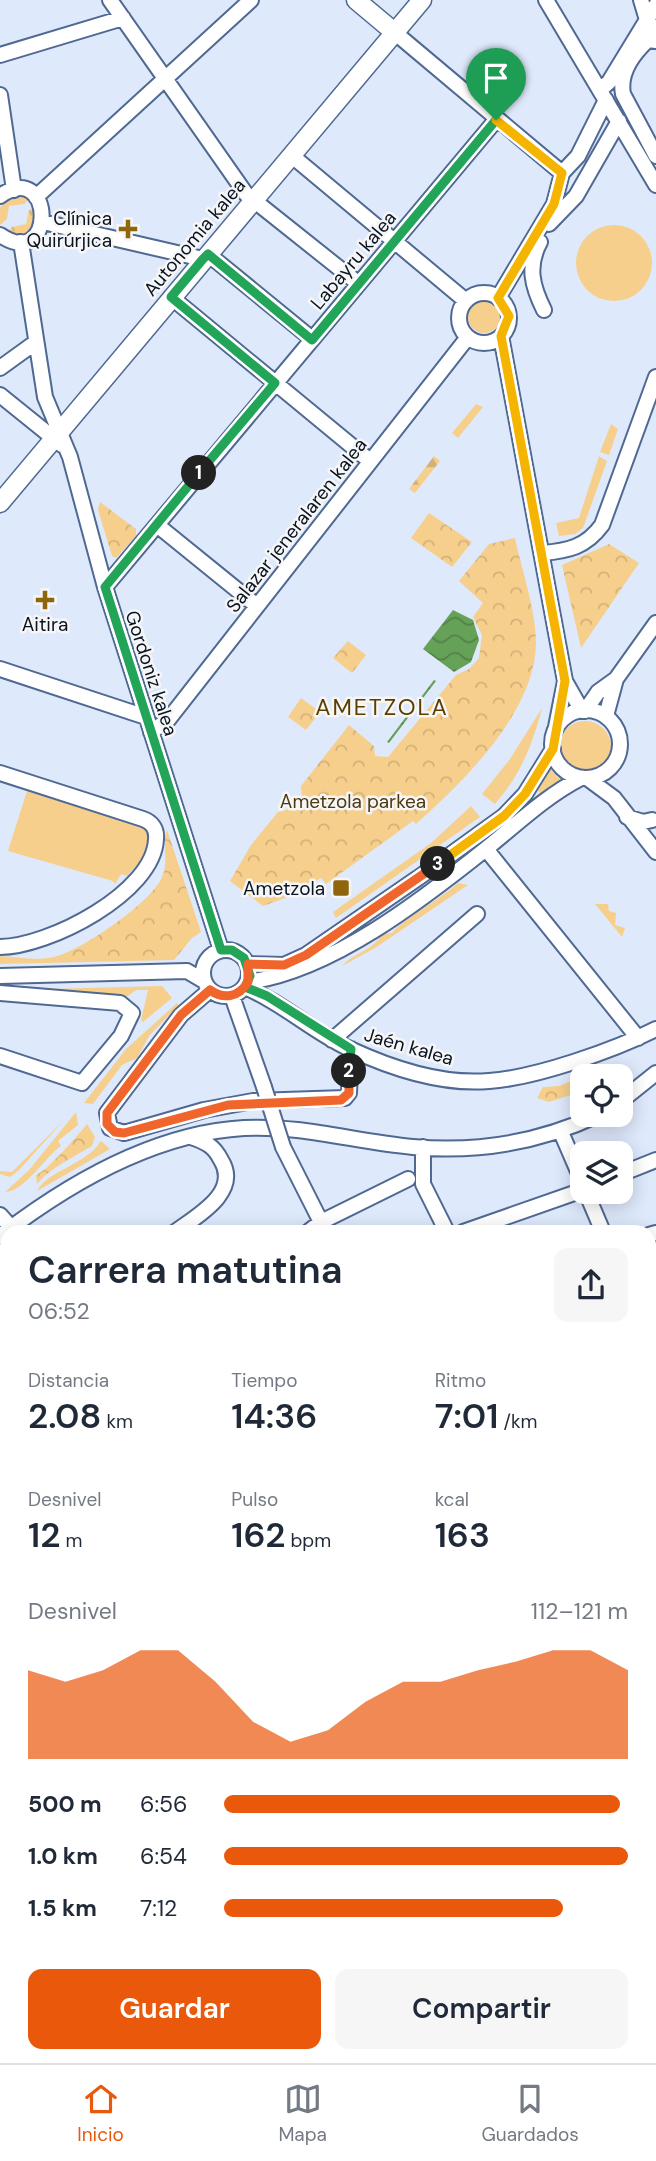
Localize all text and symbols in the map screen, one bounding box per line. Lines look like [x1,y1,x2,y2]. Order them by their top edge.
pin [466,48,526,120]
icon: arrive [477,59,515,97]
street label: Autonomia kalea [138,173,251,301]
place label: Clínica Quirúrjica [27,206,112,253]
street label: Labayru kalea [305,206,402,315]
marker: Clínica Quirúrjica [118,219,138,239]
street label: Salazar jeneralaren kalea [220,433,372,618]
pin: 1 [182,456,216,490]
text: 1 [195,460,202,485]
marker: Aitira [35,590,55,610]
street label: Gordoniz kalea [120,607,183,739]
place label: Aitira [22,612,68,637]
district label: AMETZOLA [315,692,449,722]
park label: Ametzola parkea [280,789,426,814]
pin: 3 [420,846,456,882]
text: 3 [432,851,443,876]
place label: Ametzola [243,876,325,901]
marker: Ametzola [331,878,351,898]
street label: Jaén kalea [361,1022,456,1071]
pin: 2 [332,1054,366,1088]
text: 2 [343,1058,354,1083]
map controls [570,1064,633,1204]
button: locate [570,1064,633,1127]
button: layers [570,1141,633,1204]
text: Carrera matutina [28,1245,342,1295]
button: share [554,1248,628,1322]
text: 06:52 [28,1296,90,1326]
text: Distancia [28,1368,109,1393]
text: Tiempo [231,1368,297,1393]
text: Ritmo [435,1368,486,1393]
text: 2.08 [28,1393,101,1439]
text: 14:36 [231,1393,317,1439]
text: 7:01 [435,1393,498,1439]
text: km [101,1409,133,1434]
text: /km [498,1409,537,1434]
text: Desnivel [28,1487,101,1512]
text: Pulso [231,1487,278,1512]
text: kcal [435,1487,469,1512]
text: 12 [28,1512,60,1558]
text: 162 [231,1512,285,1558]
text: 163 [435,1512,490,1558]
text: m [60,1528,82,1553]
text: bpm [285,1528,331,1553]
text: Desnivel [28,1596,117,1626]
text: 112–121 m [531,1596,628,1626]
text: 500 m [28,1789,102,1819]
text: 6:56 [140,1789,188,1819]
text: 1.0 km [28,1841,98,1871]
text: 6:54 [140,1841,187,1871]
text: 1.5 km [28,1893,97,1923]
text: 7:12 [140,1893,177,1923]
button: Guardar [28,1969,321,2049]
button: Compartir [335,1969,628,2049]
tab: Inicio [77,2080,124,2147]
tab: Mapa [278,2080,327,2147]
tab: Guardados [481,2080,579,2147]

